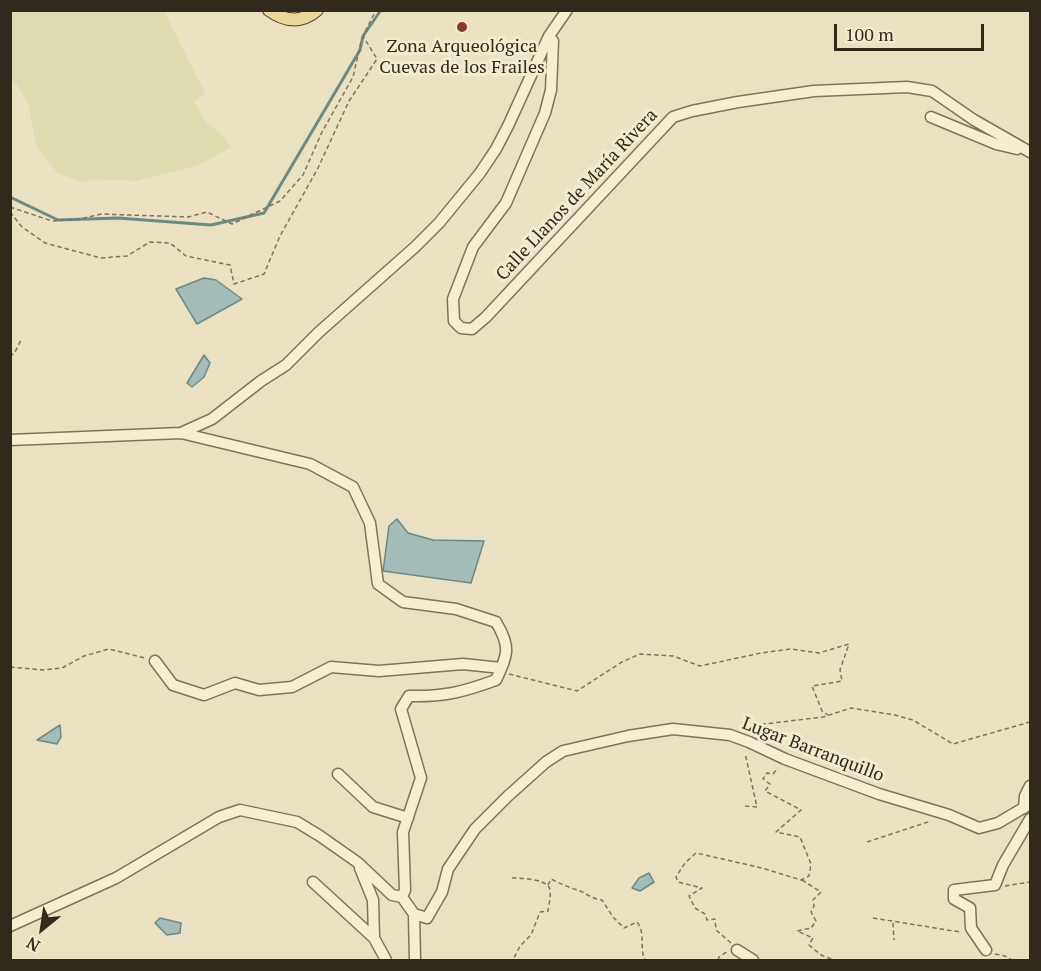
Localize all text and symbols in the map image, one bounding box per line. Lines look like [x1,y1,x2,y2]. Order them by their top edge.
scale bar [837,12,987,50]
marker: Zona Arqueológica Cuevas de los Frailes [455,20,469,34]
text: 100 m [845,22,894,46]
place label: Zona Arqueológica Cuevas de los Frailes [379,36,545,78]
street label: Calle Llanos de María Rivera [492,105,662,285]
street label: Lugar Barranquillo [739,713,887,787]
north arrow [12,899,72,959]
text: N [22,932,44,957]

